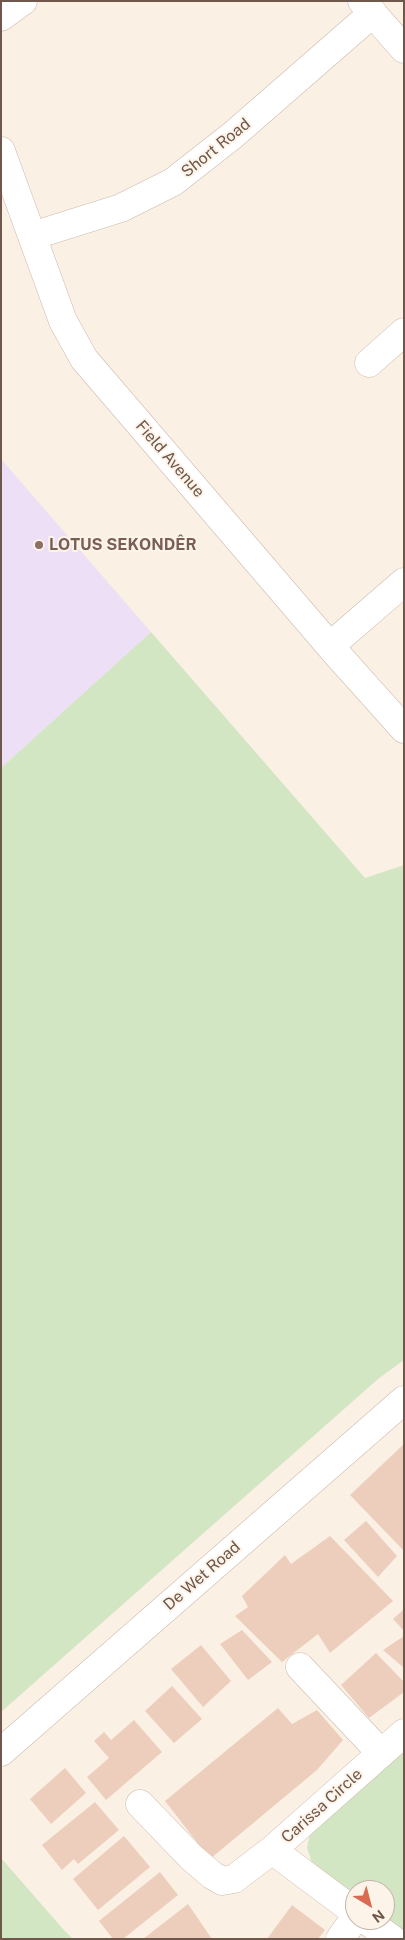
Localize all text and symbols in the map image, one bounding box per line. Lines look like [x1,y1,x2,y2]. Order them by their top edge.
street label: Short Road [178,114,254,182]
street label: Field Avenue [131,417,209,501]
place label: LOTUS SEKONDÊR [49,535,197,555]
marker: LOTUS SEKONDÊR [33,539,45,551]
street label: De Wet Road [160,1538,244,1614]
street label: Carissa Circle [278,1765,366,1847]
north arrow [345,1880,395,1930]
text: N [369,1906,388,1926]

